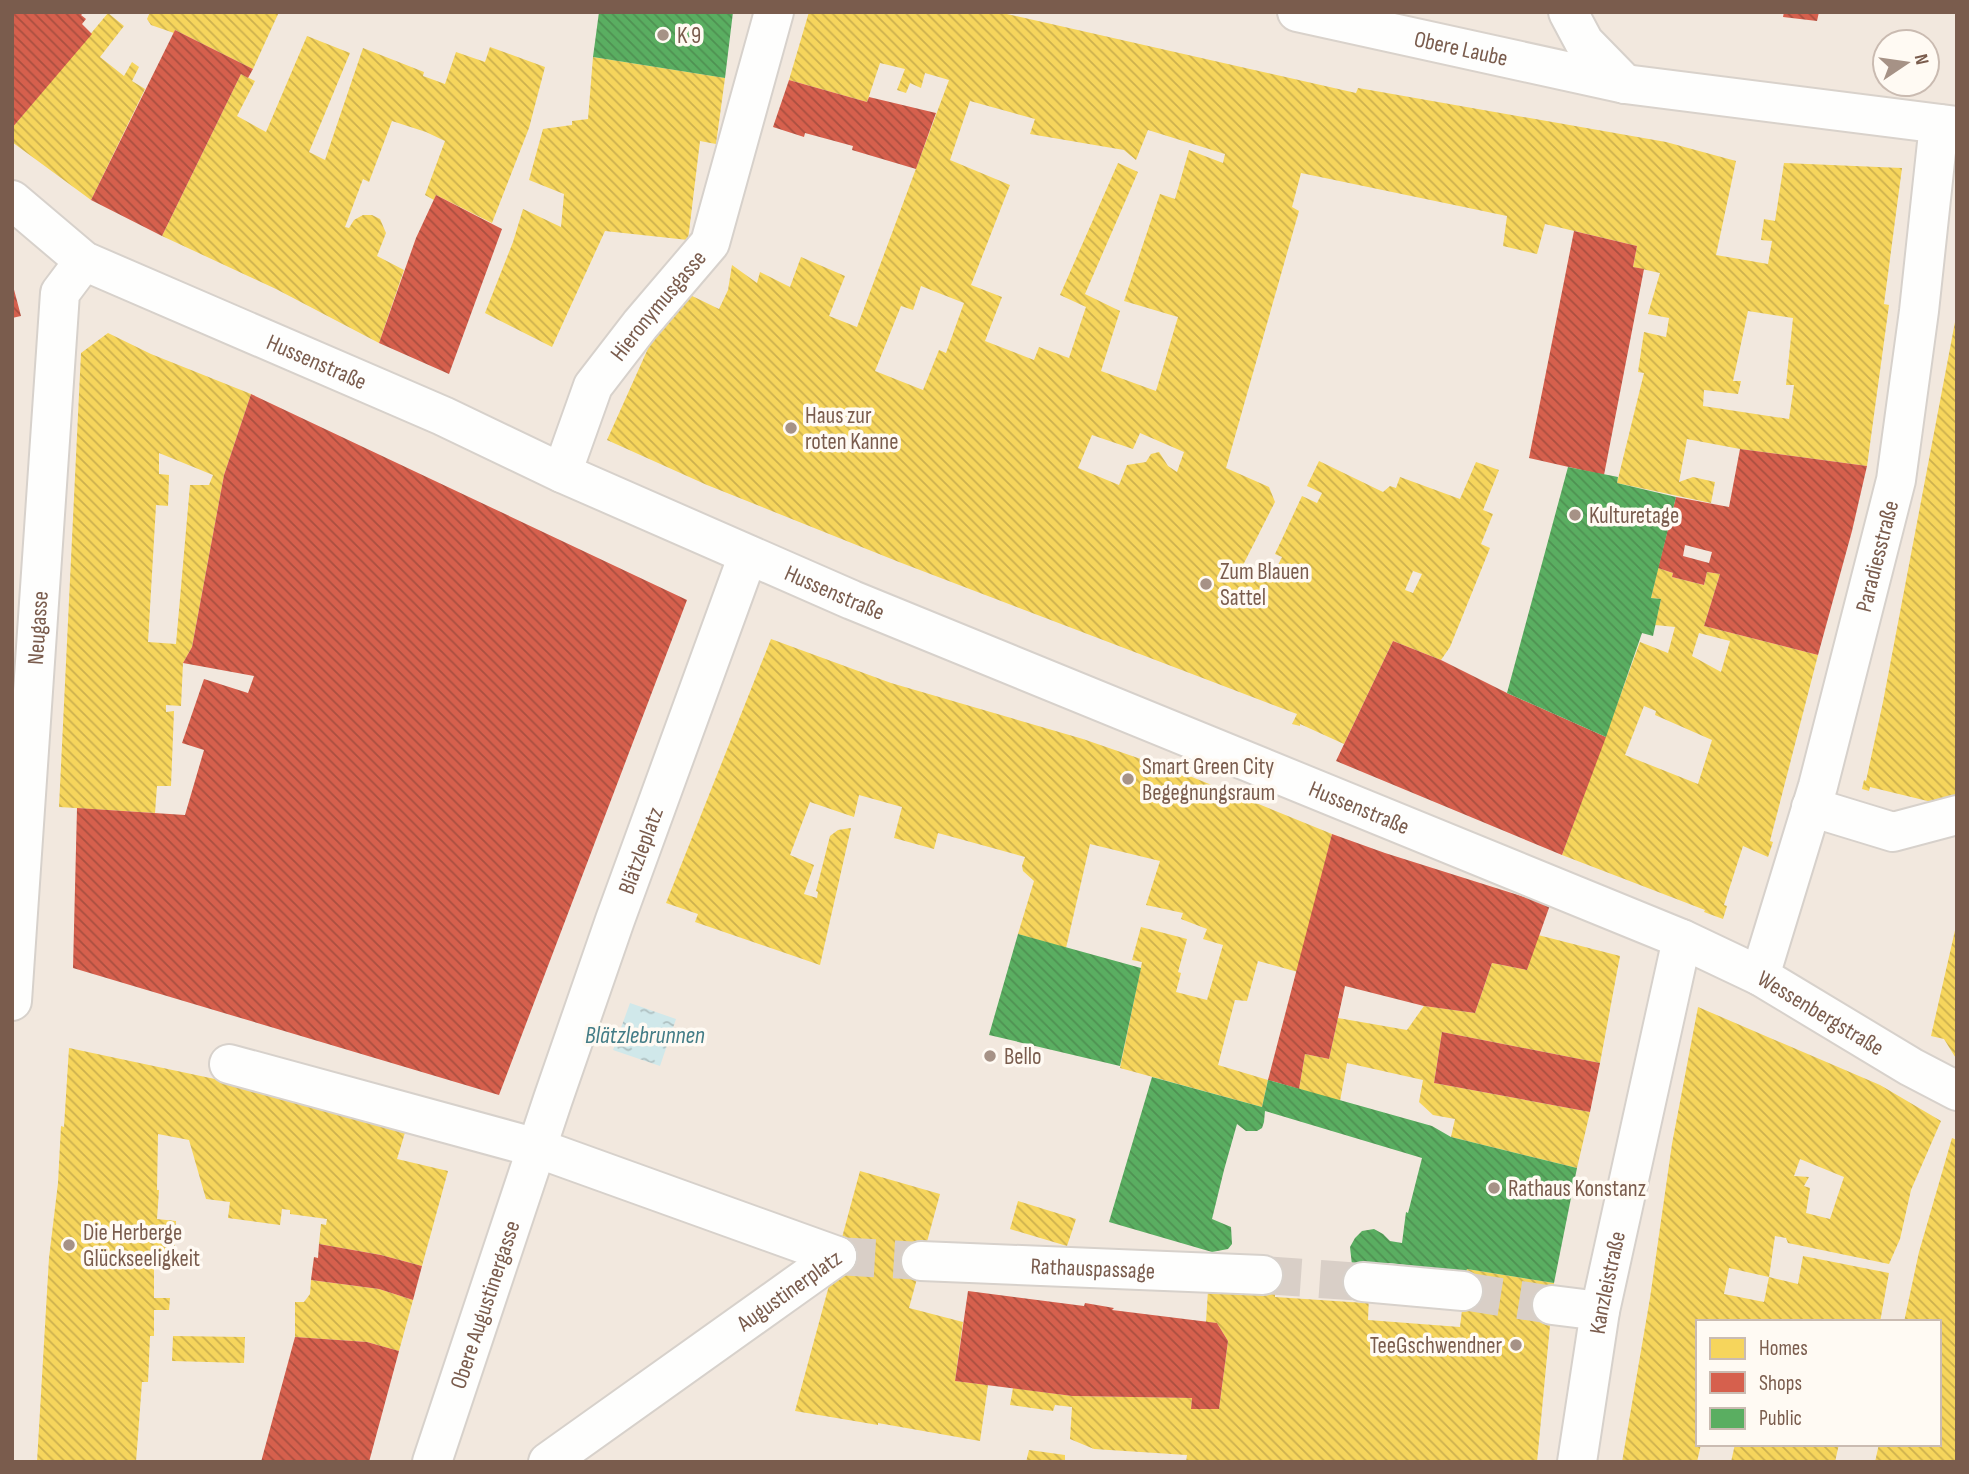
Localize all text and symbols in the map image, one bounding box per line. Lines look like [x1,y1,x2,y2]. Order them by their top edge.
place label: K 9 [677,22,701,50]
street label: Obere Laube [1411,25,1510,73]
marker: K 9 [655,27,671,43]
north arrow [1871,28,1941,98]
text: N [1909,52,1933,67]
street label: Hieronymusgasse [605,245,713,367]
street label: Hussenstraße [262,329,371,396]
place label: Haus zur roten Kanne [805,402,898,456]
marker: Haus zur roten Kanne [783,420,799,436]
street label: Paradiesstraße [1850,498,1905,615]
place label: Kulturetage [1589,502,1679,530]
marker: Kulturetage [1567,507,1583,523]
place label: Zum Blauen Sattel [1220,558,1309,612]
street label: Hussenstraße [780,559,888,627]
marker: Zum Blauen Sattel [1198,576,1214,592]
street label: Neugasse [22,590,55,666]
place label: Smart Green City Begegnungsraum [1142,753,1275,807]
marker: Smart Green City Begegnungsraum [1120,771,1136,787]
street label: Hussenstraße [1305,775,1413,841]
street label: Blätzleplatz [613,804,670,898]
street label: Wessenbergstraße [1752,965,1889,1062]
water label: Blätzlebrunnen [585,1021,705,1050]
place label: Bello [1004,1043,1042,1071]
marker: Bello [982,1048,998,1064]
place label: Rathaus Konstanz [1508,1175,1646,1203]
marker: Rathaus Konstanz [1486,1180,1502,1196]
street label: Obere Augustinergasse [444,1217,526,1393]
place label: Die Herberge Glückseeligkeit [83,1219,200,1273]
street label: Kanzleistraße [1584,1229,1632,1336]
marker: Die Herberge Glückseeligkeit [61,1237,77,1253]
street label: Augustinerplatz [731,1244,847,1338]
street label: Rathauspassage [1030,1252,1156,1286]
legend [1696,1320,1941,1446]
place label: TeeGschwendner [1370,1332,1502,1360]
text: Homes [1759,1336,1808,1361]
marker: TeeGschwendner [1508,1337,1524,1353]
text: Shops [1759,1371,1802,1396]
text: Public [1759,1406,1802,1431]

